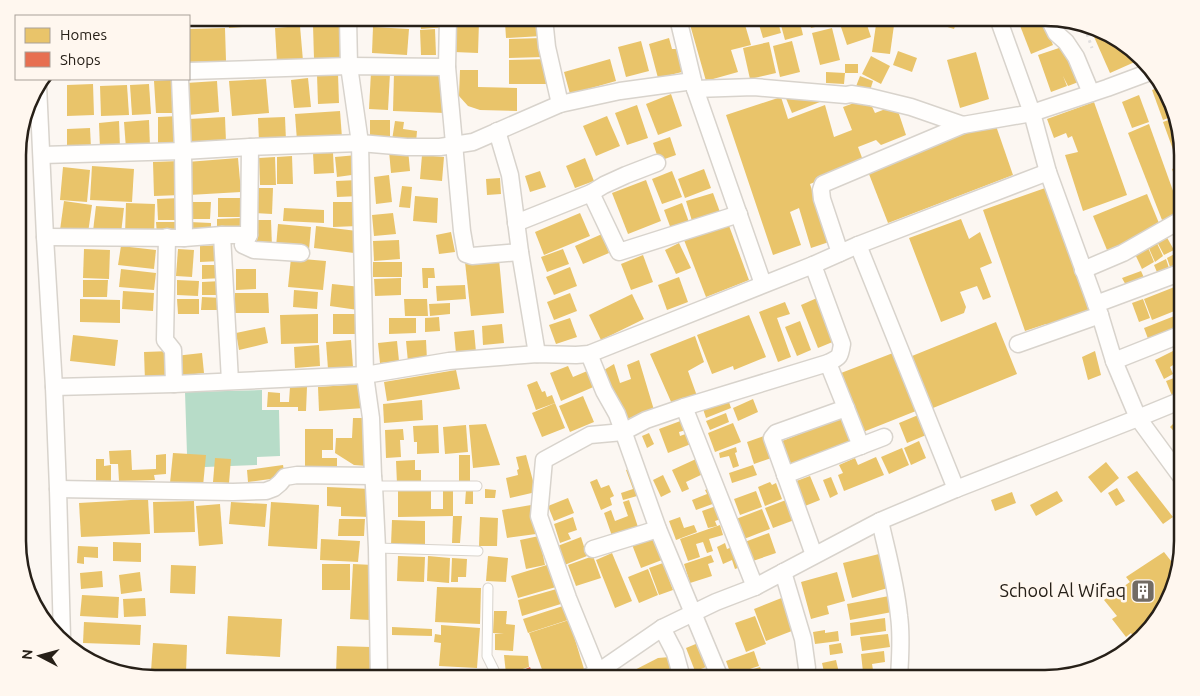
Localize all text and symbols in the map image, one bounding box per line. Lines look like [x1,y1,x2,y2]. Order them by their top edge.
legend [15,15,190,80]
text: Homes [60,26,107,43]
text: Shops [60,51,101,68]
building icon: School Al Wifaq [1130,578,1156,604]
place label: School Al Wifaq [999,580,1126,600]
north arrow [15,631,65,681]
text: N [19,649,36,661]

